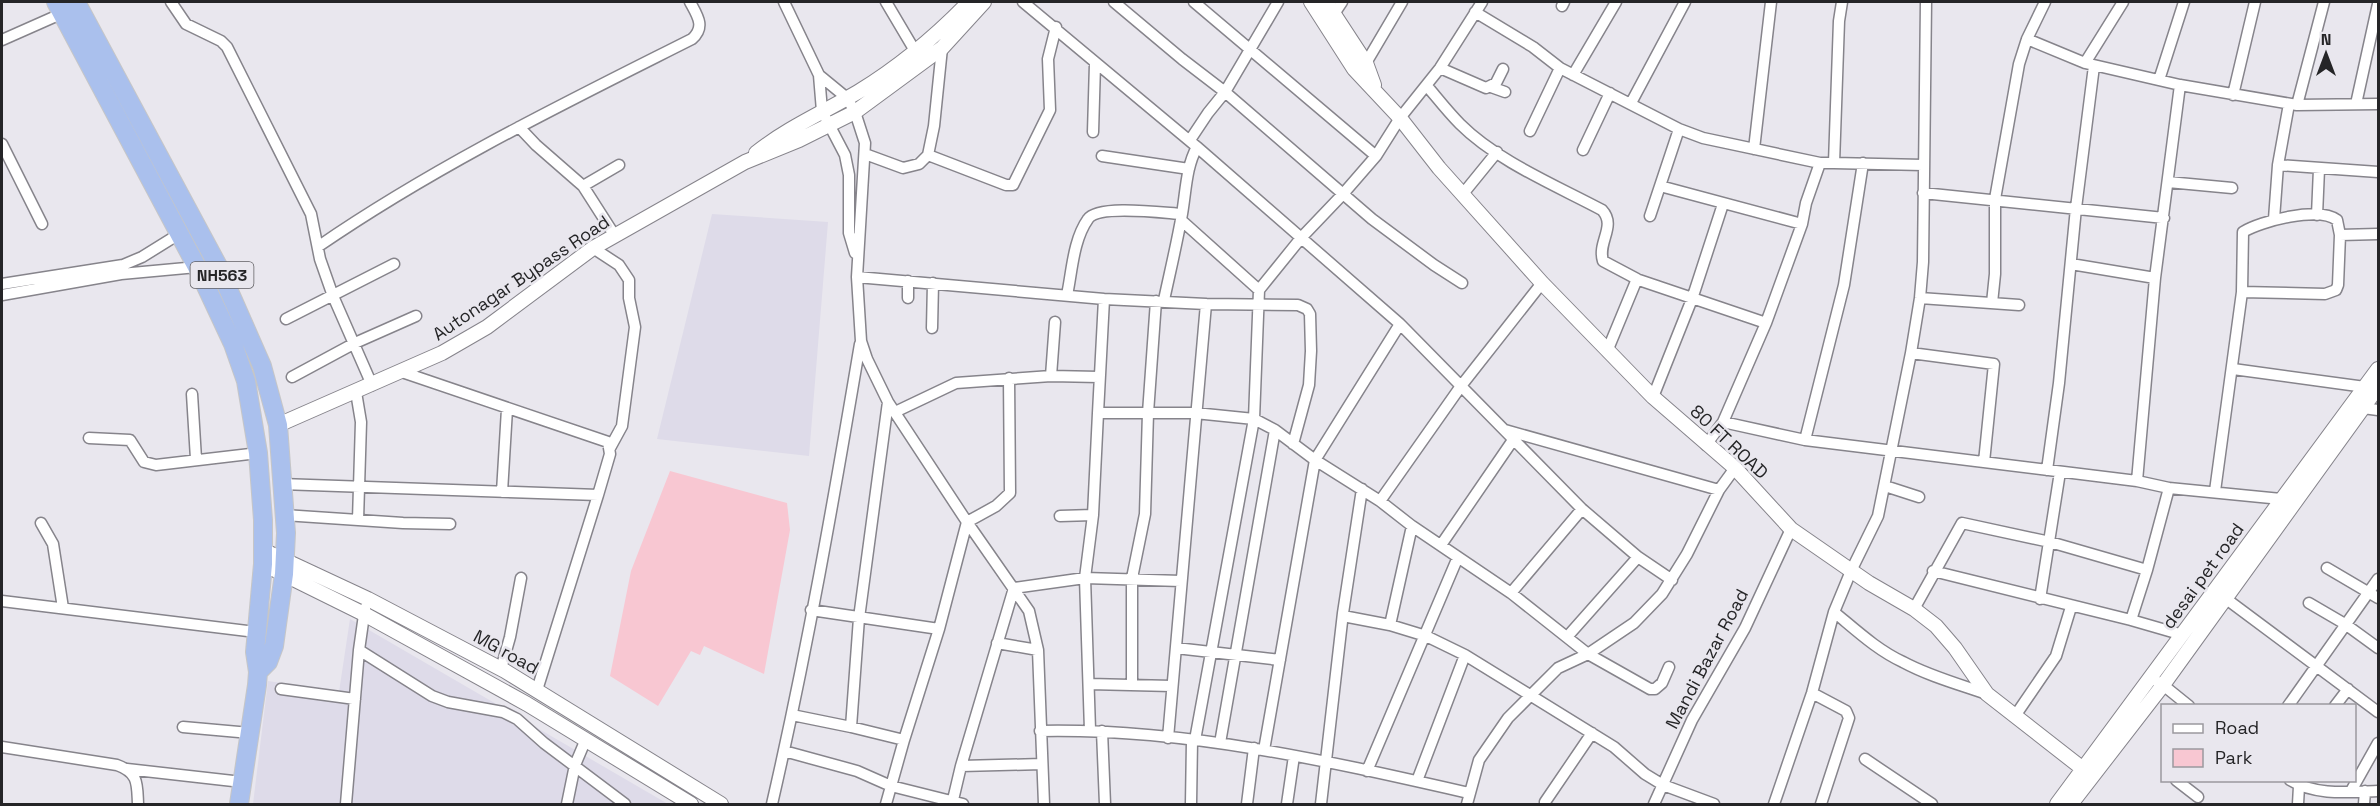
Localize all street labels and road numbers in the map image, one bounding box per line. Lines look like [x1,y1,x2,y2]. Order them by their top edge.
street label: Autonagar Bypass Road [428,210,614,345]
road number: NH563 [190,262,254,288]
street label: 80 FT ROAD [1686,400,1773,484]
street label: desai pet road [2157,518,2249,633]
street label: Mandi Bazar Road [1660,585,1753,733]
street label: MG road [469,624,543,679]

